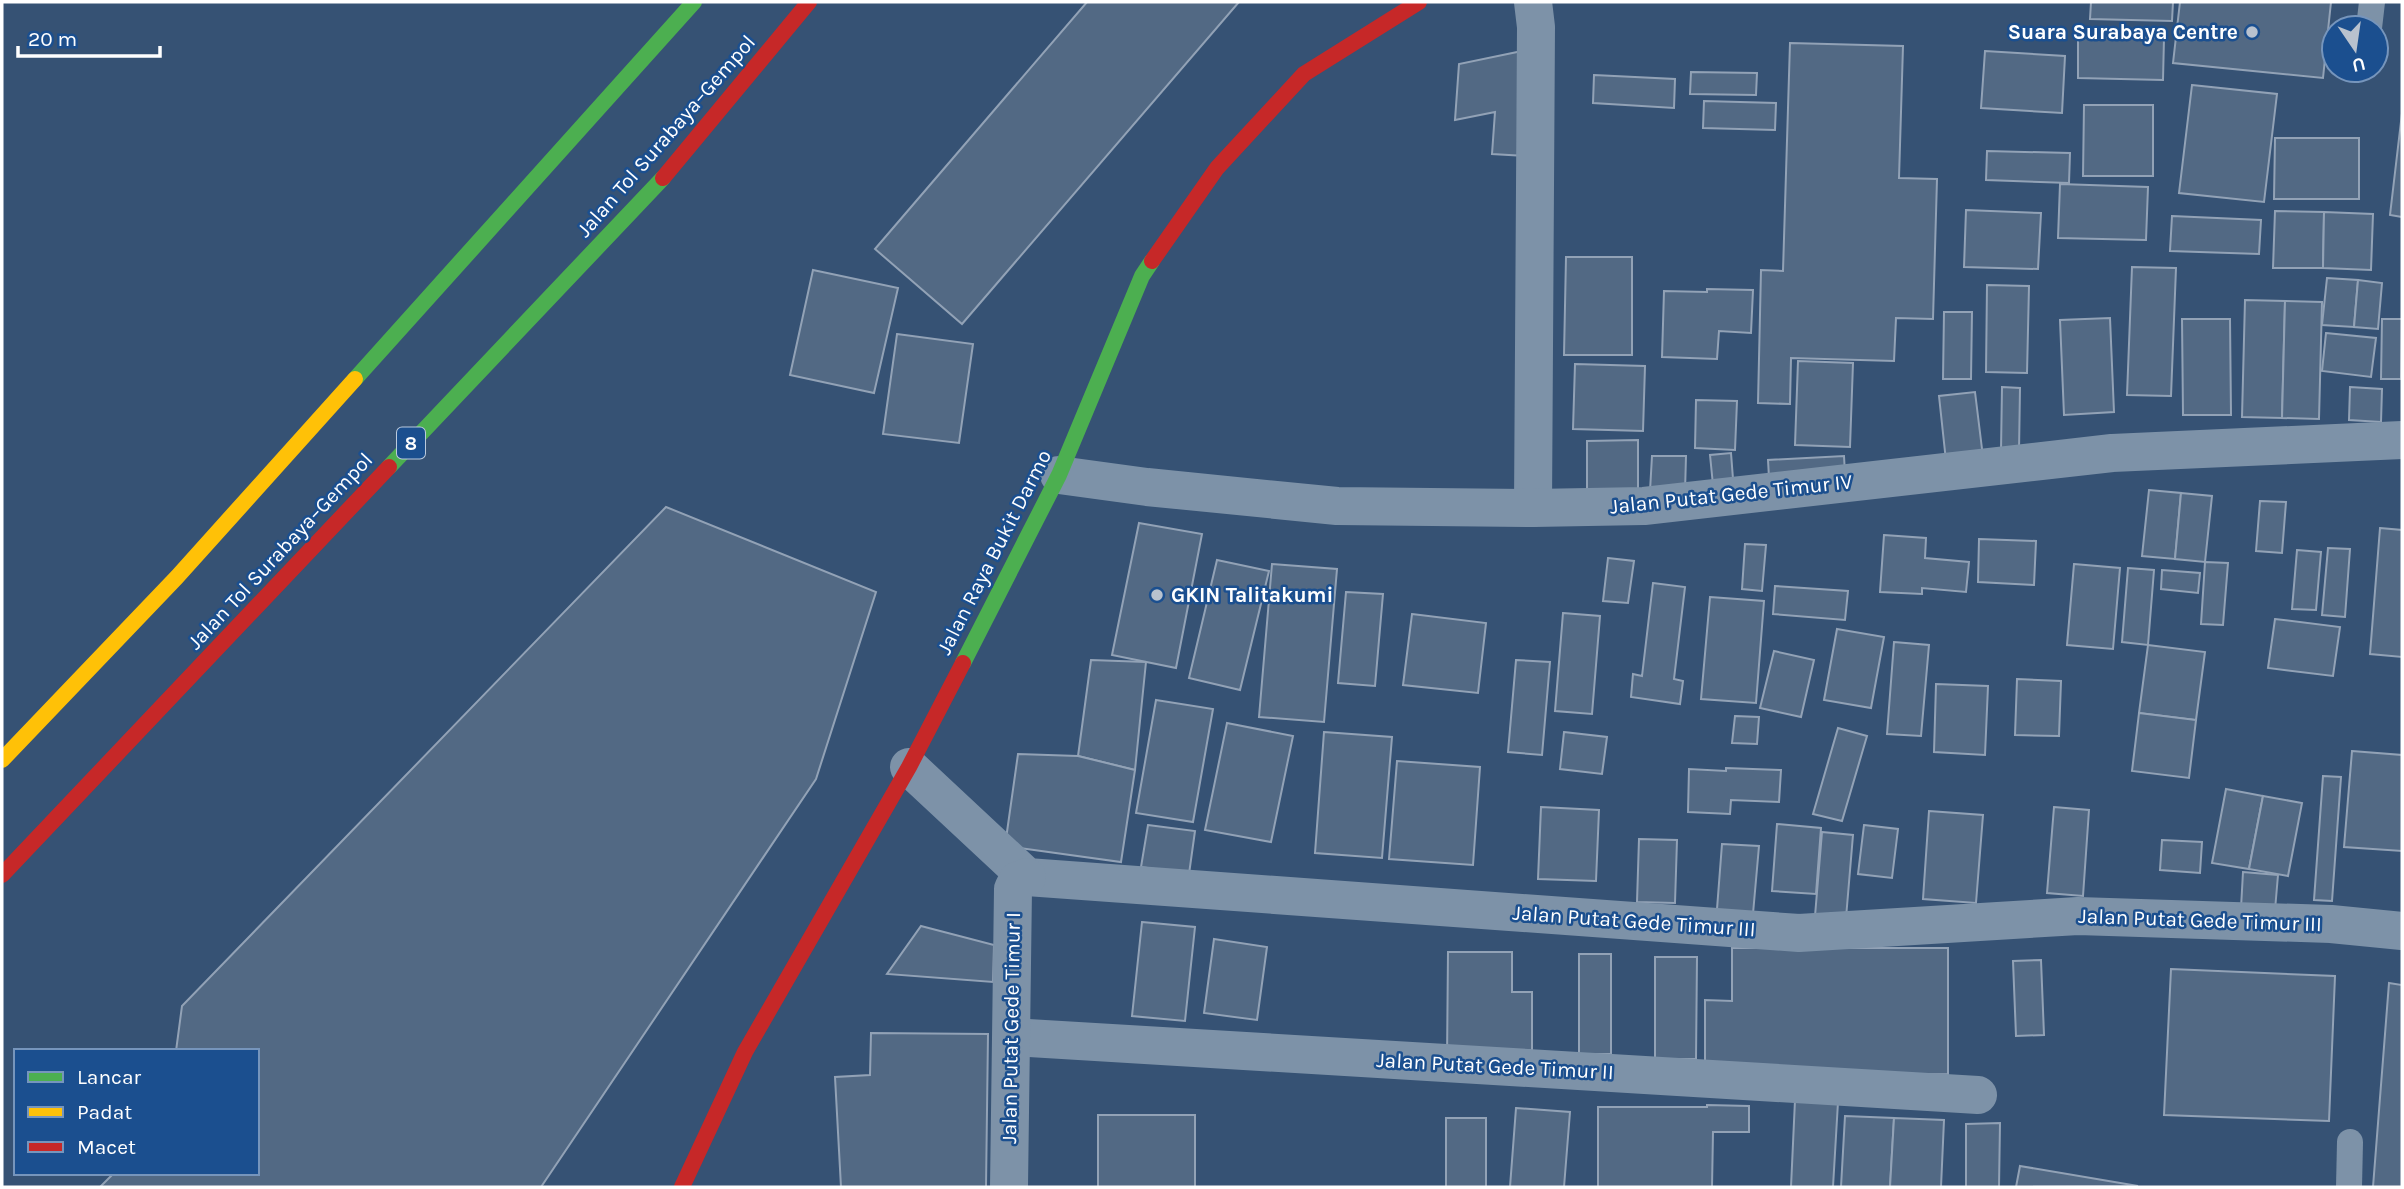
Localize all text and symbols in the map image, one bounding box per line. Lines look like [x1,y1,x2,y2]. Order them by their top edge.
scale bar [18,14,159,58]
north arrow [2320,14,2390,84]
place label: Suara Surabaya Centre [2008,20,2238,44]
marker: Suara Surabaya Centre [2244,24,2260,40]
text: 20 m [28,27,77,51]
street label: Jalan Tol Surabaya–Gempol [572,30,760,242]
text: U [2350,52,2367,77]
road number: 8 [397,428,425,458]
street label: Jalan Raya Bukit Darmo [932,446,1056,658]
street label: Jalan Tol Surabaya–Gempol [183,448,377,654]
street label: Jalan Putat Gede Timur IV [1609,469,1854,519]
place label: GKIN Talitakumi [1171,583,1333,607]
marker: GKIN Talitakumi [1149,587,1165,603]
street label: Jalan Putat Gede Timur III [1512,901,1756,941]
street label: Jalan Putat Gede Timur III [2078,904,2322,936]
street label: Jalan Putat Gede Timur I [997,912,1025,1144]
street label: Jalan Putat Gede Timur II [1376,1048,1614,1084]
legend [14,1049,259,1175]
text: Lancar [77,1065,141,1089]
text: Padat [77,1100,132,1124]
text: Macet [77,1135,136,1159]

